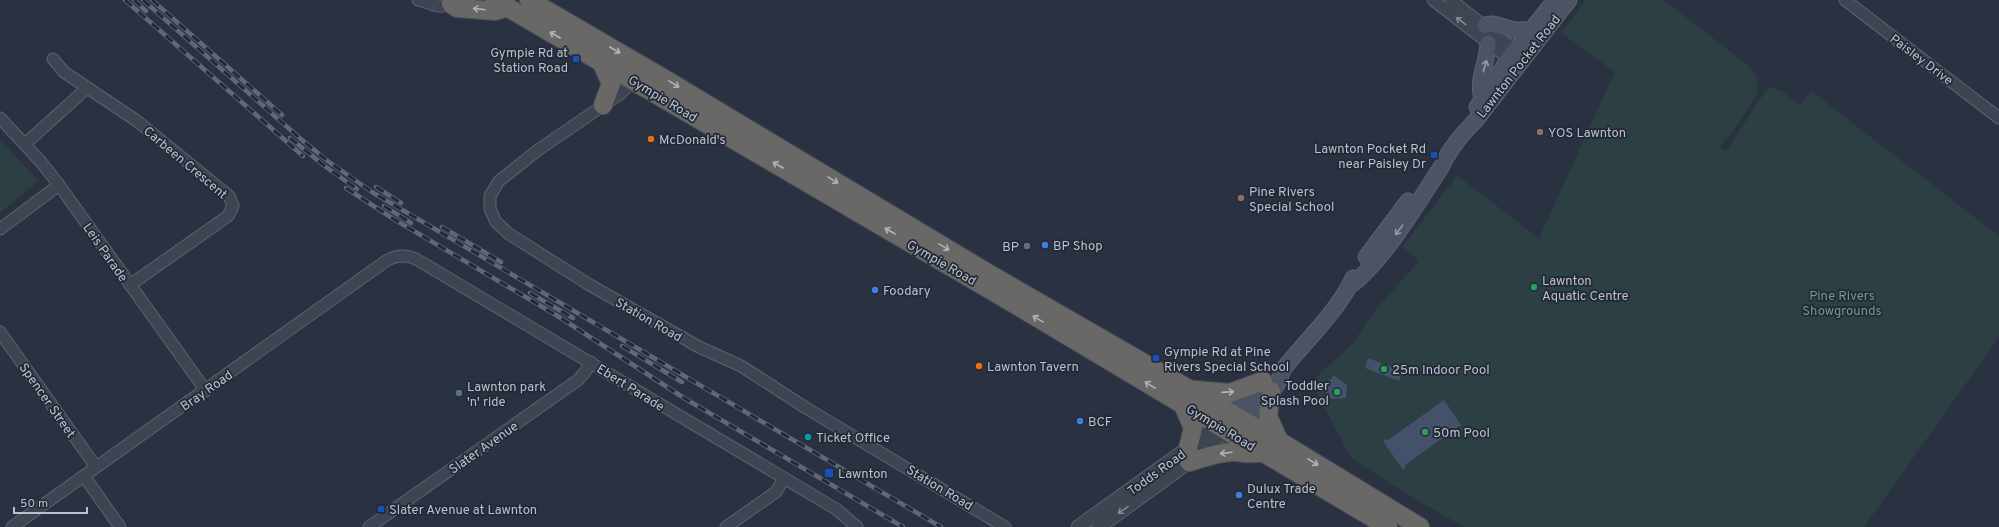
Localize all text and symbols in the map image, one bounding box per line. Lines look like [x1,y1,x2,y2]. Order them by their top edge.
one-way arrow [473,5,486,13]
street label: Lawnton Pocket Road [1474,13,1565,122]
one-way arrow [1455,17,1466,26]
one-way arrow [549,30,561,38]
street label: Paisley Drive [1886,32,1956,90]
place label: Gympie Rd at Station Road [490,46,568,77]
one-way arrow [609,46,621,54]
marker: Gympie Rd at Station Road [571,54,581,64]
one-way arrow [1482,59,1489,72]
street label: Gympie Road [625,73,699,127]
one-way arrow [668,81,680,89]
street label: Carbeen Crescent [140,124,230,203]
place label: YOS Lawnton [1548,126,1626,142]
marker: YOS Lawnton [1535,127,1545,137]
place label: McDonald's [659,133,726,149]
marker: McDonald's [646,134,656,144]
place label: Lawnton Pocket Rd near Paisley Dr [1314,142,1426,173]
marker: Lawnton Pocket Rd near Paisley Dr [1429,150,1439,160]
one-way arrow [772,161,784,169]
one-way arrow [827,177,839,185]
place label: Pine Rivers Special School [1249,185,1334,216]
marker: Pine Rivers Special School [1236,193,1246,203]
street label: Leis Parade [78,221,130,286]
one-way arrow [1395,224,1403,235]
one-way arrow [884,227,896,235]
street label: Gympie Road [903,237,979,290]
place label: BP Shop [1053,239,1103,255]
place label: BP [1002,240,1019,256]
marker: BP Shop [1040,240,1050,250]
marker: BP [1022,241,1032,251]
one-way arrow [938,244,950,252]
place label: Lawnton Aquatic Centre [1542,274,1628,305]
marker: Lawnton Aquatic Centre [1529,282,1539,292]
place label: Foodary [883,284,931,300]
marker: Foodary [870,285,880,295]
park label: Pine Rivers Showgrounds [1802,289,1882,320]
street label: Station Road [612,295,684,346]
one-way arrow [1032,314,1044,322]
place label: Gympie Rd at Pine Rivers Special School [1164,345,1289,376]
marker: Gympie Rd at Pine Rivers Special School [1151,353,1161,363]
place label: Lawnton Tavern [987,360,1079,376]
street label: Spencer Street [15,361,78,442]
marker: Lawnton Tavern [974,361,984,371]
street label: Ebert Parade [593,362,667,416]
place label: 25m Indoor Pool [1392,363,1490,379]
marker: 25m Indoor Pool [1379,364,1389,374]
street label: Bray Road [178,368,236,415]
place label: Toddler Splash Pool [1261,379,1329,410]
place label: Lawnton park 'n' ride [467,380,546,411]
one-way arrow [1145,381,1156,389]
marker: Toddler Splash Pool [1332,387,1342,397]
marker: Lawnton park 'n' ride [454,388,464,398]
one-way arrow [1221,389,1234,396]
street label: Gympie Road [1183,402,1257,456]
place label: BCF [1088,415,1112,431]
marker: BCF [1075,416,1085,426]
street label: Slater Avenue [446,419,522,478]
place label: 50m Pool [1433,426,1490,442]
marker: 50m Pool [1420,427,1430,437]
place label: Ticket Office [816,431,890,447]
marker: Ticket Office [803,432,813,442]
street label: Todds Road [1125,447,1189,500]
one-way arrow [1220,449,1233,457]
one-way arrow [1307,458,1319,466]
street label: Station Road [903,463,975,515]
marker: Lawnton [823,467,835,479]
place label: Lawnton [838,467,888,483]
place label: Dulux Trade Centre [1247,482,1316,513]
scale bar [14,489,87,515]
marker: Dulux Trade Centre [1234,490,1244,500]
text: 50 m [20,496,48,512]
place label: Slater Avenue at Lawnton [389,503,537,519]
marker: Slater Avenue at Lawnton [376,504,386,514]
one-way arrow [1118,506,1129,514]

